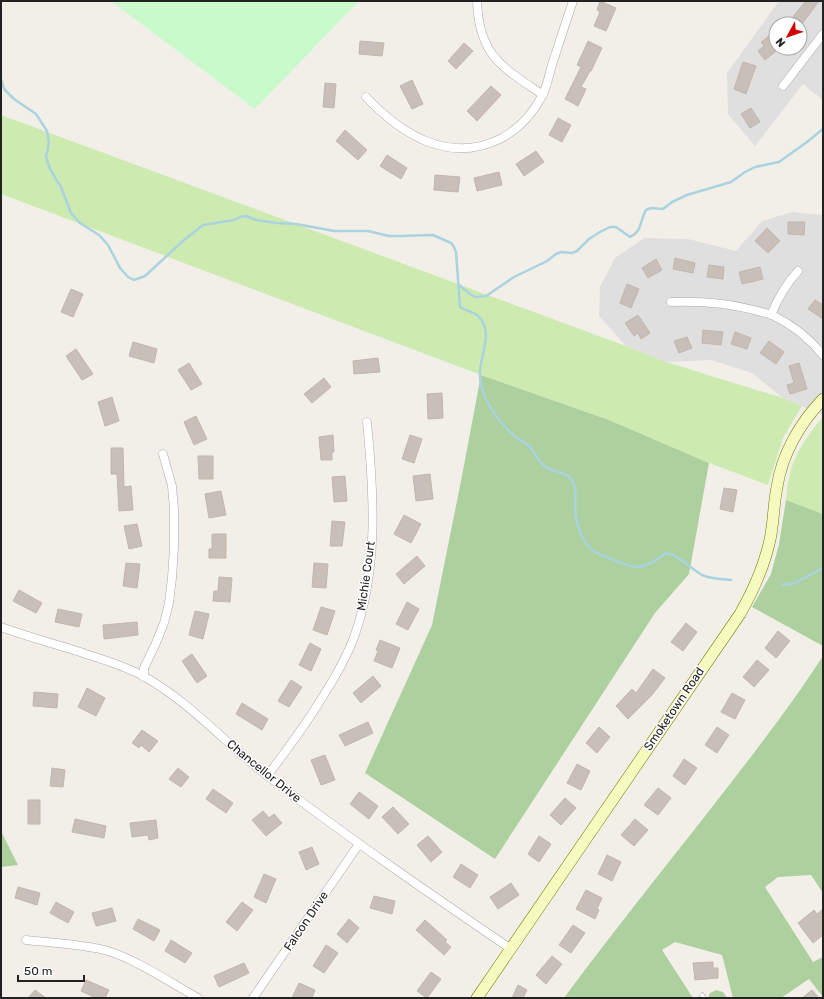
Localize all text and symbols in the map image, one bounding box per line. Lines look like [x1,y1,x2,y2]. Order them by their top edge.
north arrow [768,16,808,56]
text: N [773,35,788,49]
street label: Michie Court [354,540,378,612]
street label: Smoketown Road [641,665,707,753]
street label: Chancellor Drive [224,737,304,805]
street label: Falcon Drive [281,888,331,953]
scale bar [18,957,84,983]
text: 50 m [24,964,52,978]

